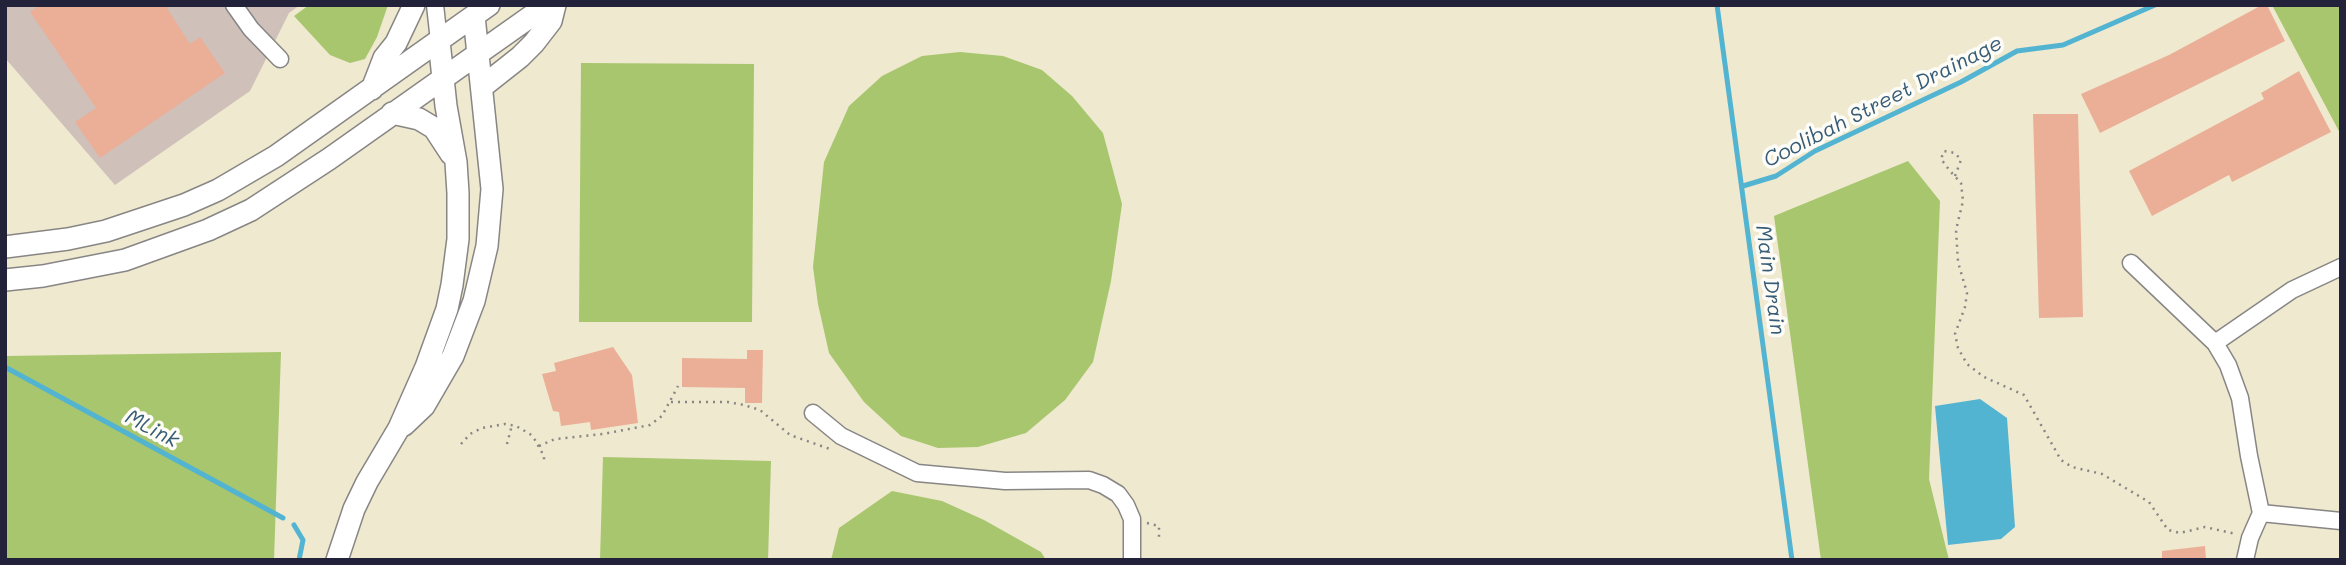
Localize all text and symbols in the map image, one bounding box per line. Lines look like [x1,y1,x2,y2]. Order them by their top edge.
water label: Coolibah Street Drainage [1759,31,2007,173]
water label: Main Drain [1750,223,1790,337]
water label: MLink [121,404,183,454]

